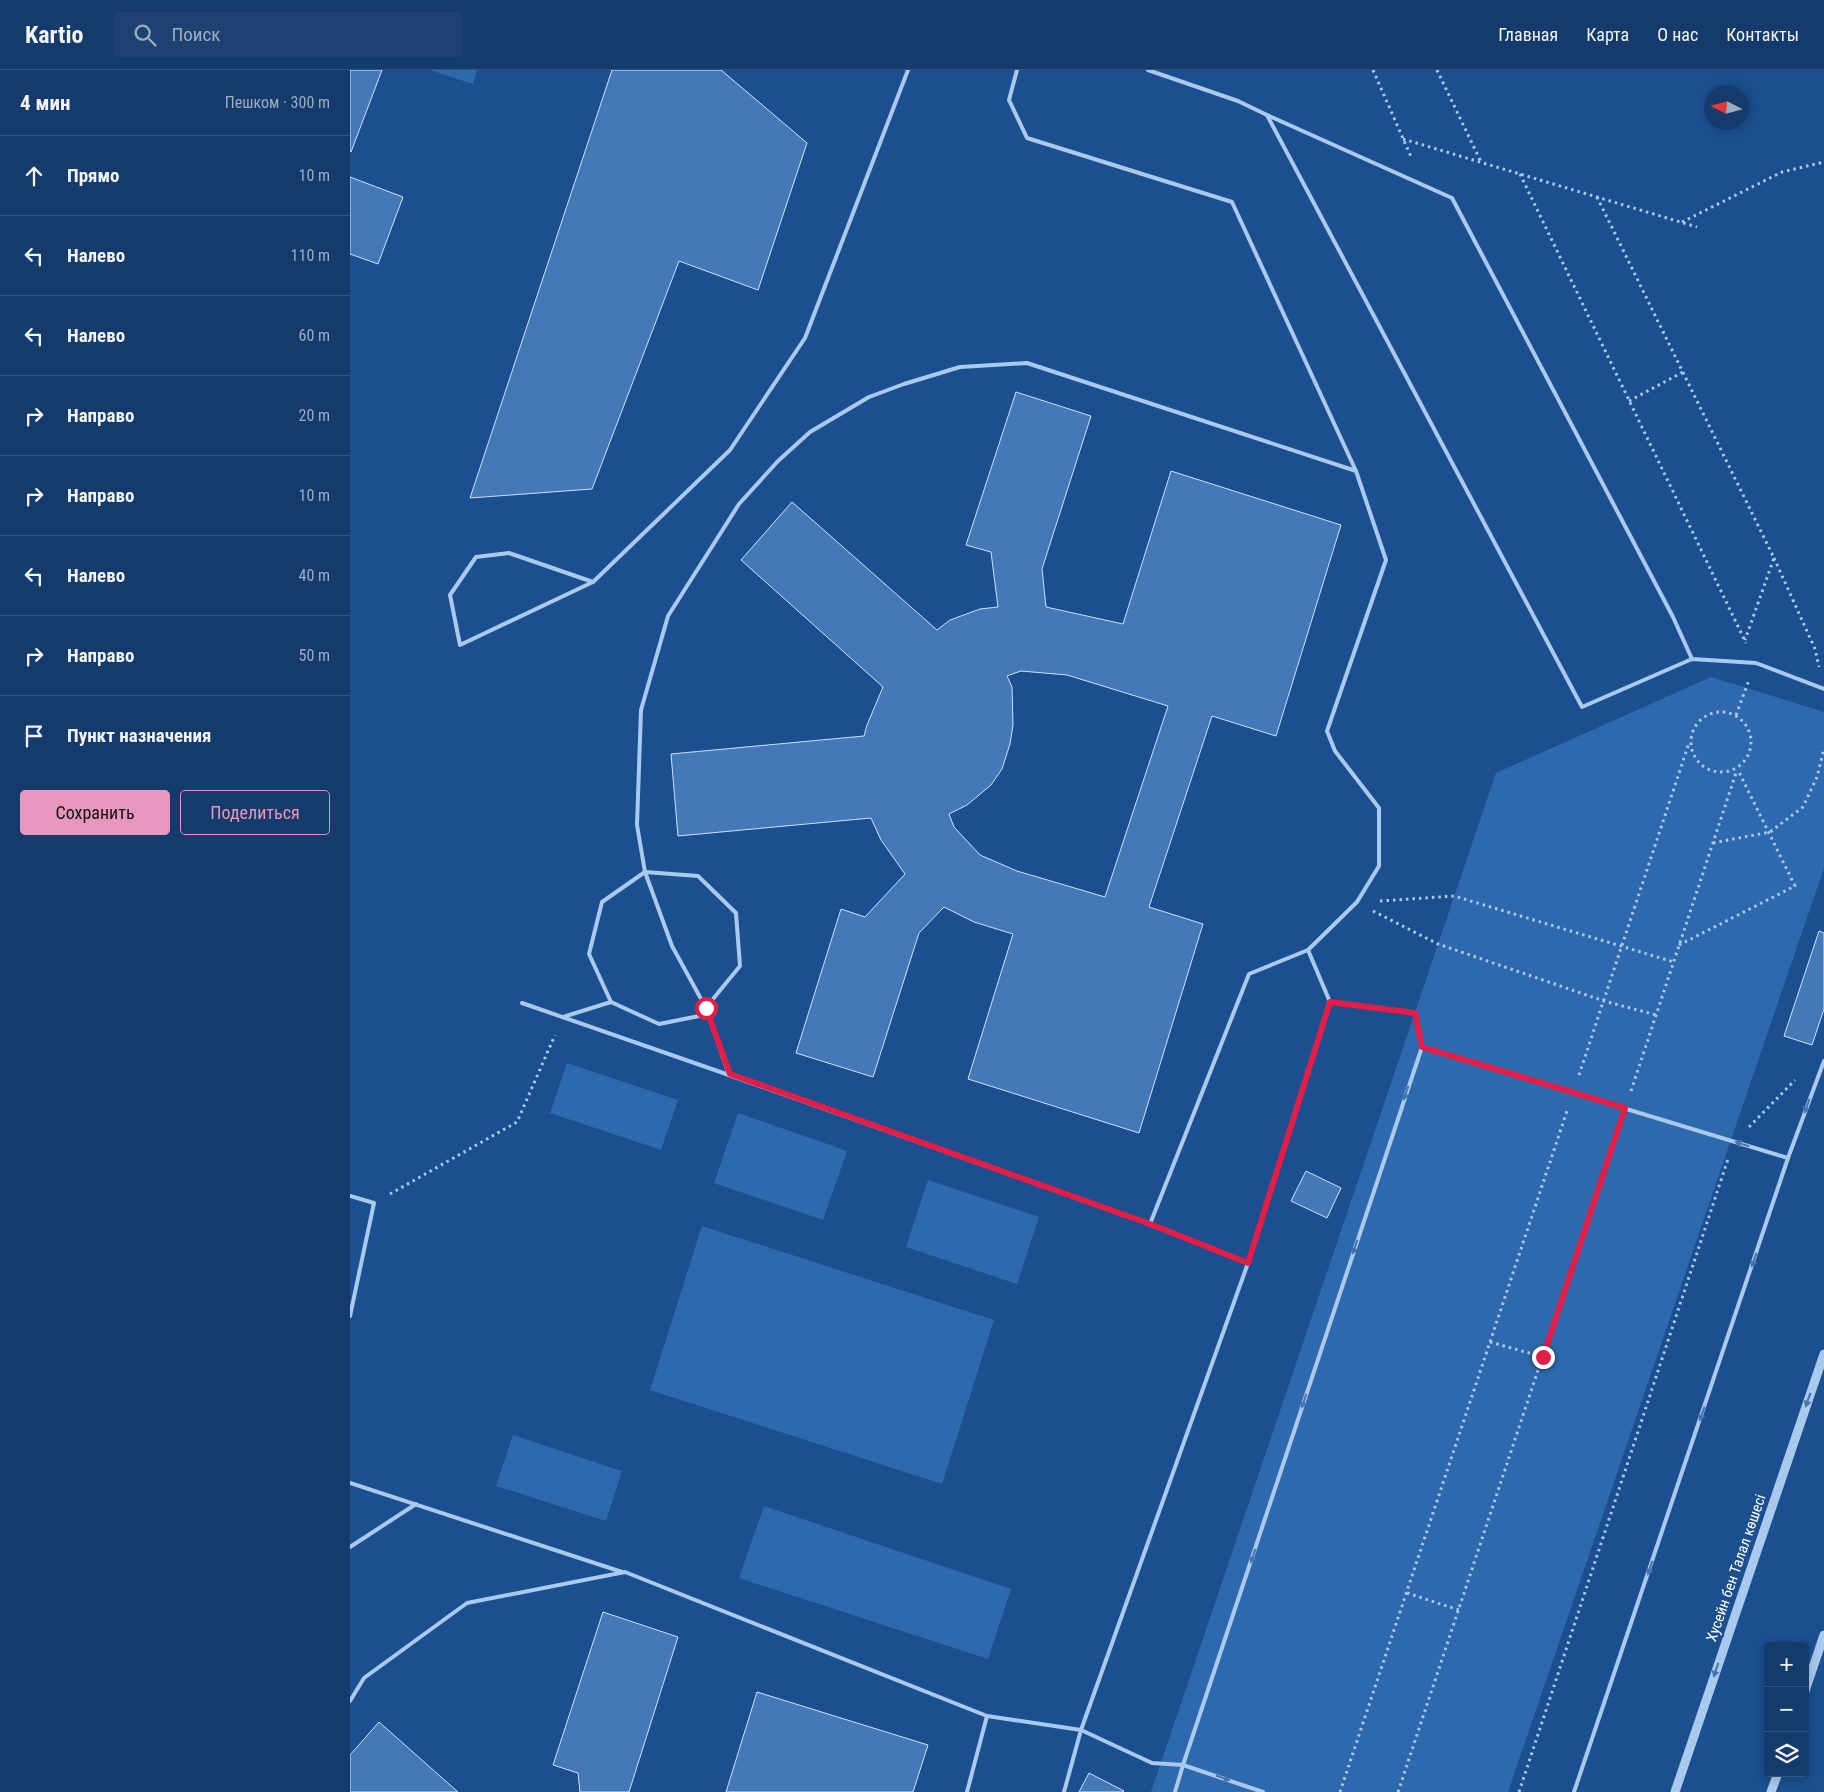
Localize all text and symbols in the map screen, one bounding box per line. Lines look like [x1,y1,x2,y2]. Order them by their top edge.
search box [113,12,463,57]
text: Kartio [25,21,83,49]
icon: search [131,21,159,49]
text: Поиск [171,23,220,46]
text: Главная [1498,24,1558,45]
text: Карта [1586,24,1629,45]
text: О нас [1657,24,1698,45]
text: Контакты [1726,24,1799,45]
north arrow [1704,85,1749,130]
text: 4 мин [20,91,70,115]
text: Пешком · 300 m [225,93,330,112]
icon: ahead [20,162,48,190]
text: Прямо [67,164,120,187]
text: 10 m [298,166,330,185]
icon: left [20,242,48,270]
text: Налево [67,244,125,267]
text: 110 m [291,246,330,265]
icon: left [20,322,48,350]
text: Налево [67,324,125,347]
text: 60 m [298,326,330,345]
icon: right [20,402,48,430]
text: Направо [67,404,134,427]
text: 20 m [298,406,330,425]
icon: right [20,482,48,510]
text: Направо [67,484,134,507]
text: 10 m [298,486,330,505]
icon: left [20,562,48,590]
text: Налево [67,564,125,587]
text: 40 m [298,566,330,585]
icon: right [20,642,48,670]
text: Направо [67,644,134,667]
text: 50 m [298,646,330,665]
icon: arrive [20,722,48,750]
text: Пункт назначения [67,724,211,747]
button: Сохранить [20,790,170,835]
button: Поделиться [180,790,330,835]
route start [695,997,718,1020]
one-way arrow [1402,1086,1410,1101]
one-way arrow [1803,1099,1810,1114]
one-way arrow [1734,1140,1749,1148]
one-way arrow [1351,1240,1358,1255]
one-way arrow [1750,1253,1758,1268]
route end [1532,1346,1555,1369]
one-way arrow [1804,1393,1812,1408]
one-way arrow [1300,1394,1307,1409]
one-way arrow [1698,1406,1705,1421]
street label: Хусейн бен Талал көшесі [1702,1492,1770,1644]
one-way arrow [1248,1548,1256,1563]
one-way arrow [1645,1560,1653,1575]
map controls [1764,1642,1809,1777]
button: + [1764,1642,1809,1687]
one-way arrow [1712,1663,1720,1678]
button: − [1764,1687,1809,1732]
button: layers [1764,1732,1809,1777]
one-way arrow [1216,1775,1231,1783]

